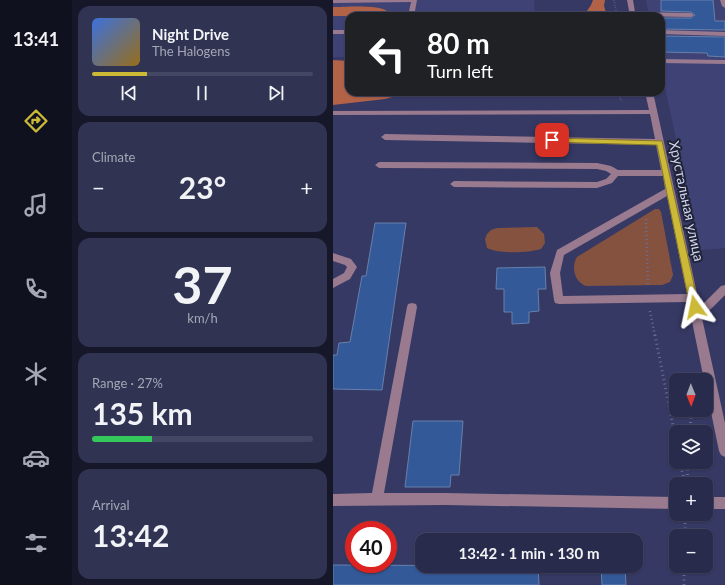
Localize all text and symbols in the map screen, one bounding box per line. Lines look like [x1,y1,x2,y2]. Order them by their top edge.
text: Night Drive [152,25,229,43]
text: 80 m [427,26,490,60]
text: 13:41 [13,28,59,50]
icon: left [361,28,413,80]
text: The Halogens [152,43,230,59]
text: Turn left [427,60,493,82]
icon: previous [118,82,140,104]
icon: pause [191,82,213,104]
icon: next [265,82,287,104]
icon: directions [22,107,50,135]
pin [535,123,569,157]
icon: arrive [541,129,563,151]
street label: Хрустальная улица [666,139,708,263]
text: Climate [92,149,135,165]
text: 23° [179,169,226,205]
text: − [92,174,105,201]
text: + [300,174,313,201]
icon: music [22,191,50,219]
text: 37 [172,253,233,315]
icon: phone [22,275,50,303]
position arrow [674,286,716,328]
text: km/h [187,310,218,326]
icon: climate [22,360,50,388]
north arrow [669,373,713,417]
map controls [669,373,713,573]
text: Range · 27% [92,375,163,391]
text: 135 km [92,395,193,431]
button: layers [669,425,713,469]
icon: car [22,444,50,472]
button: + [669,477,713,521]
text: Arrival [92,497,129,513]
text: 13:42 [92,517,169,553]
speed limit sign: 40 [345,521,397,573]
icon: filters [22,529,50,557]
button: − [669,529,713,573]
text: 13:42 · 1 min · 130 m [459,544,599,562]

